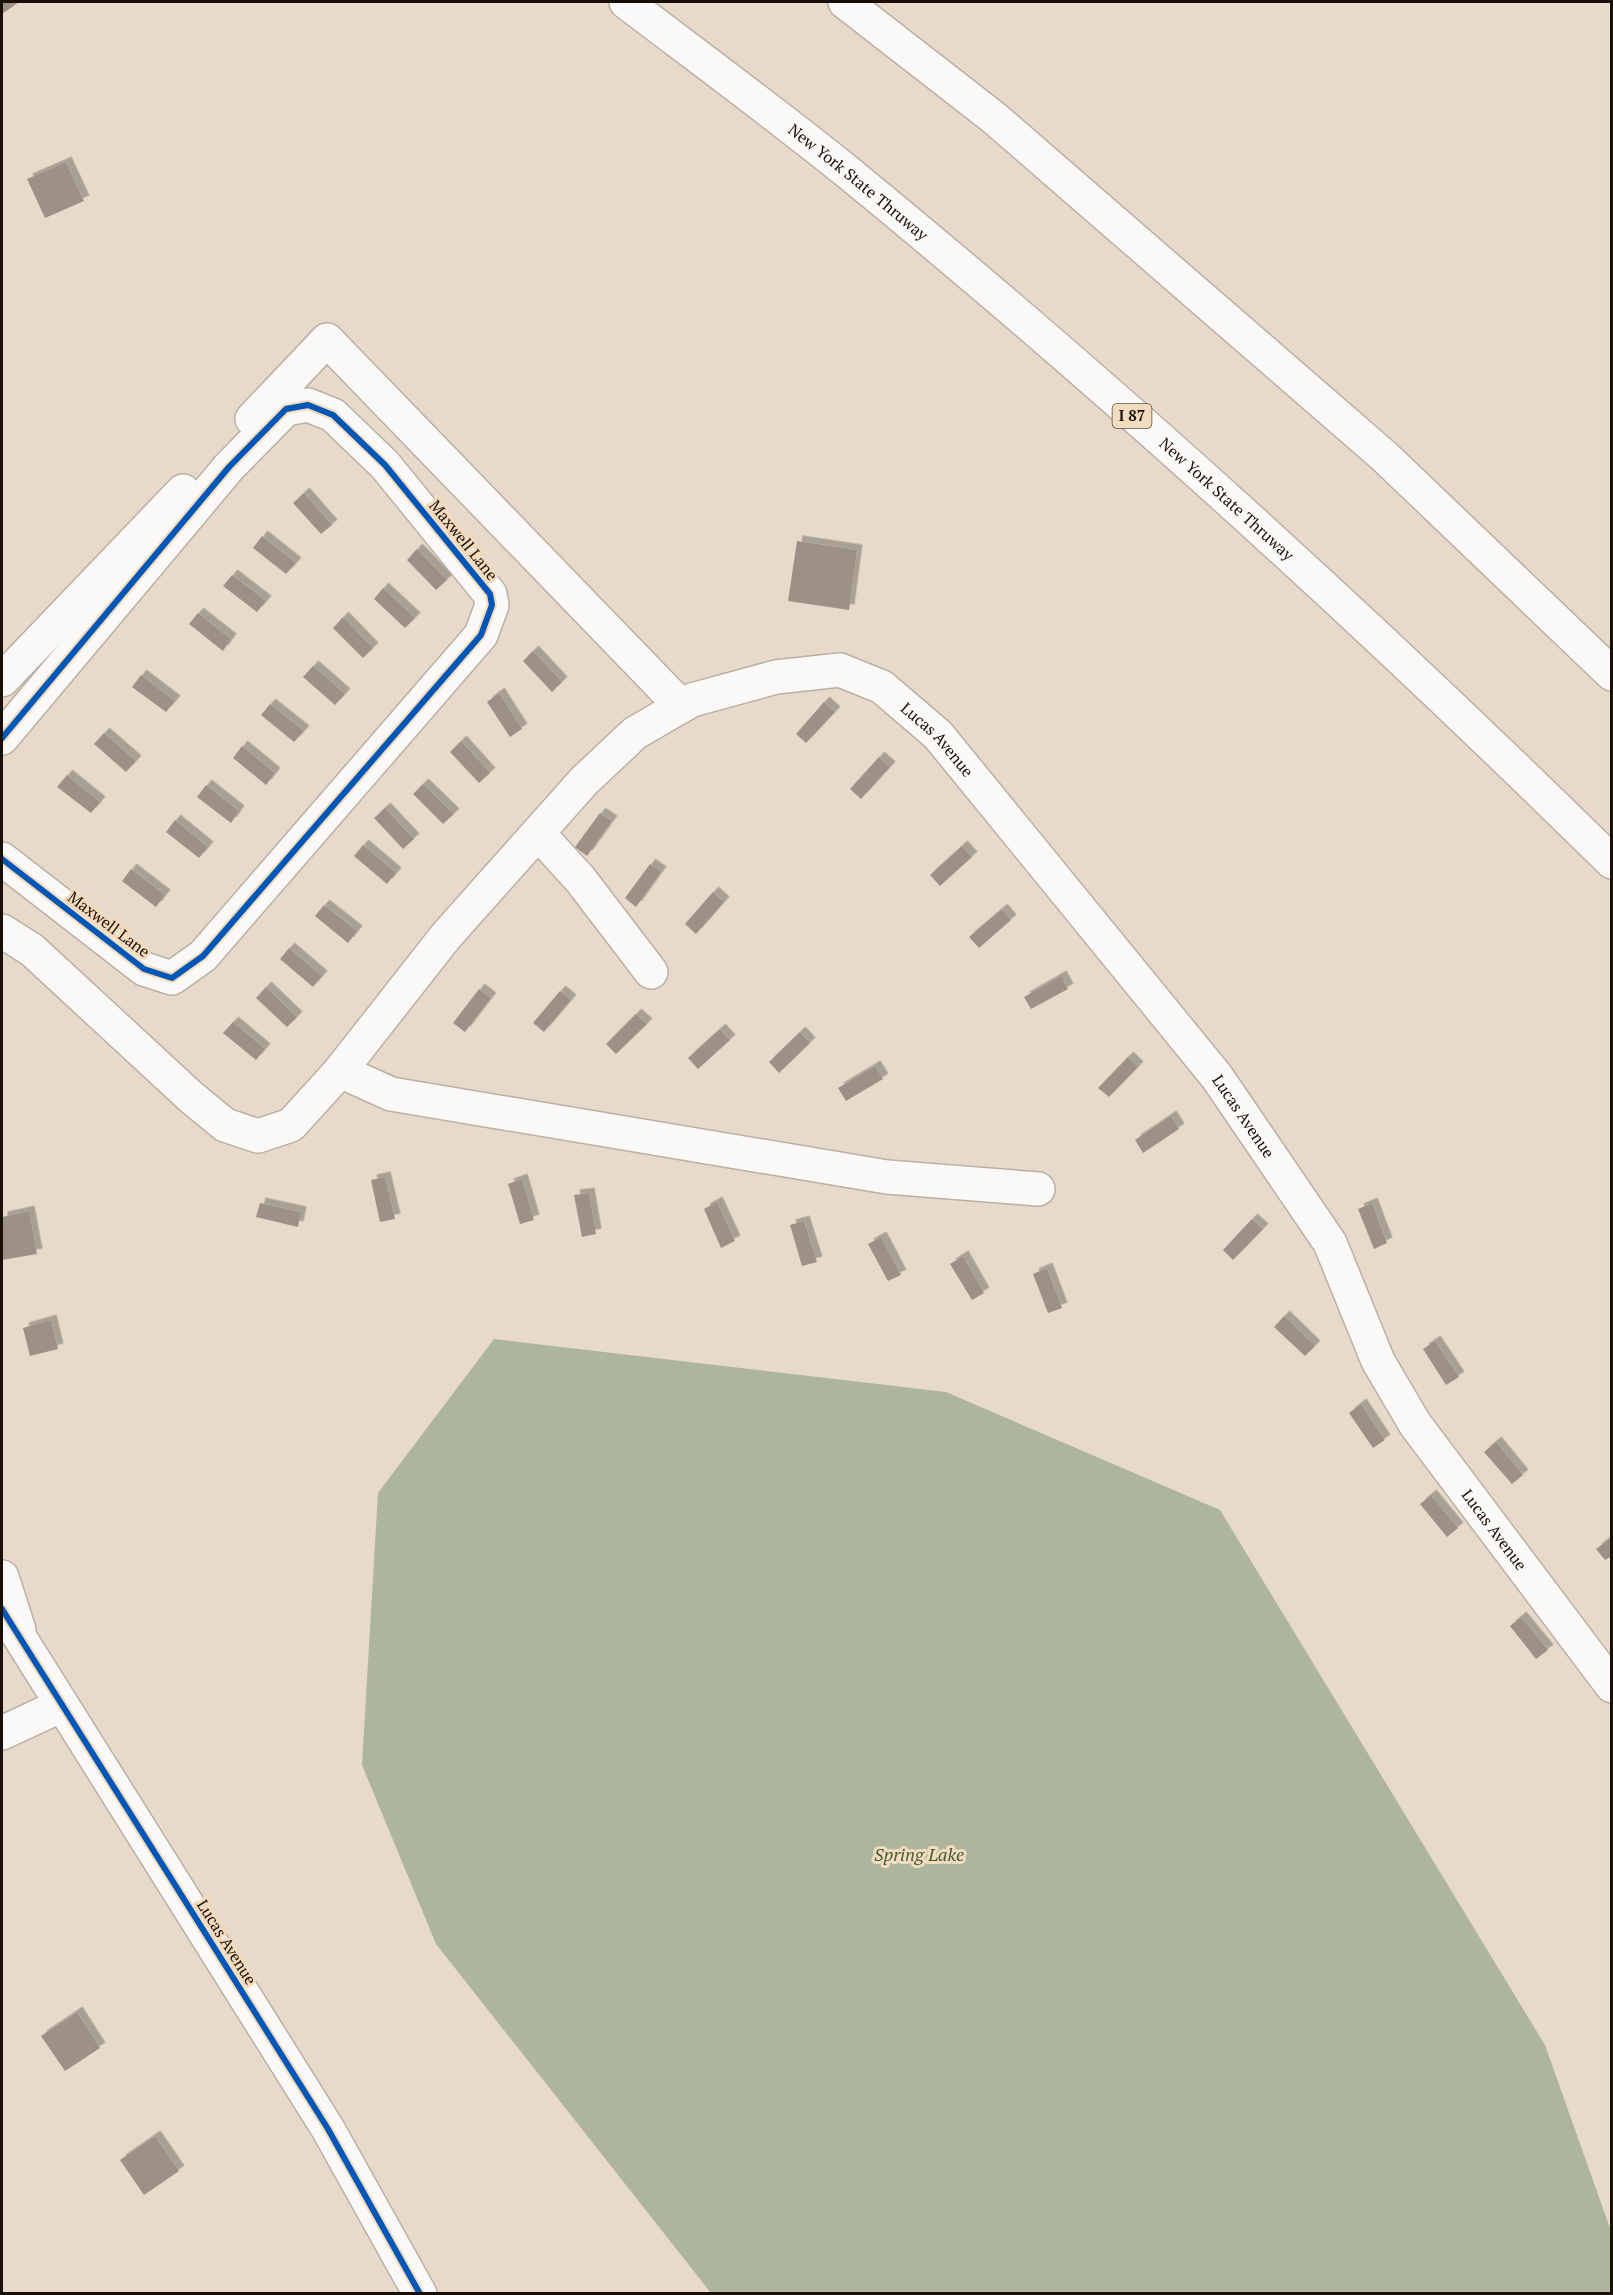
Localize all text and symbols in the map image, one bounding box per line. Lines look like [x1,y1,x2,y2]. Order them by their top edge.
street label: New York State Thruway [784,118,934,246]
road number: I 87 [1112,404,1152,428]
street label: New York State Thruway [1155,432,1300,566]
street label: Maxwell Lane [425,495,503,585]
street label: Lucas Avenue [896,697,979,782]
street label: Maxwell Lane [63,886,155,962]
street label: Lucas Avenue [1207,1070,1280,1162]
street label: Lucas Avenue [1457,1484,1532,1575]
water label: Spring Lake [874,1842,964,1866]
street label: Lucas Avenue [192,1895,262,1989]

